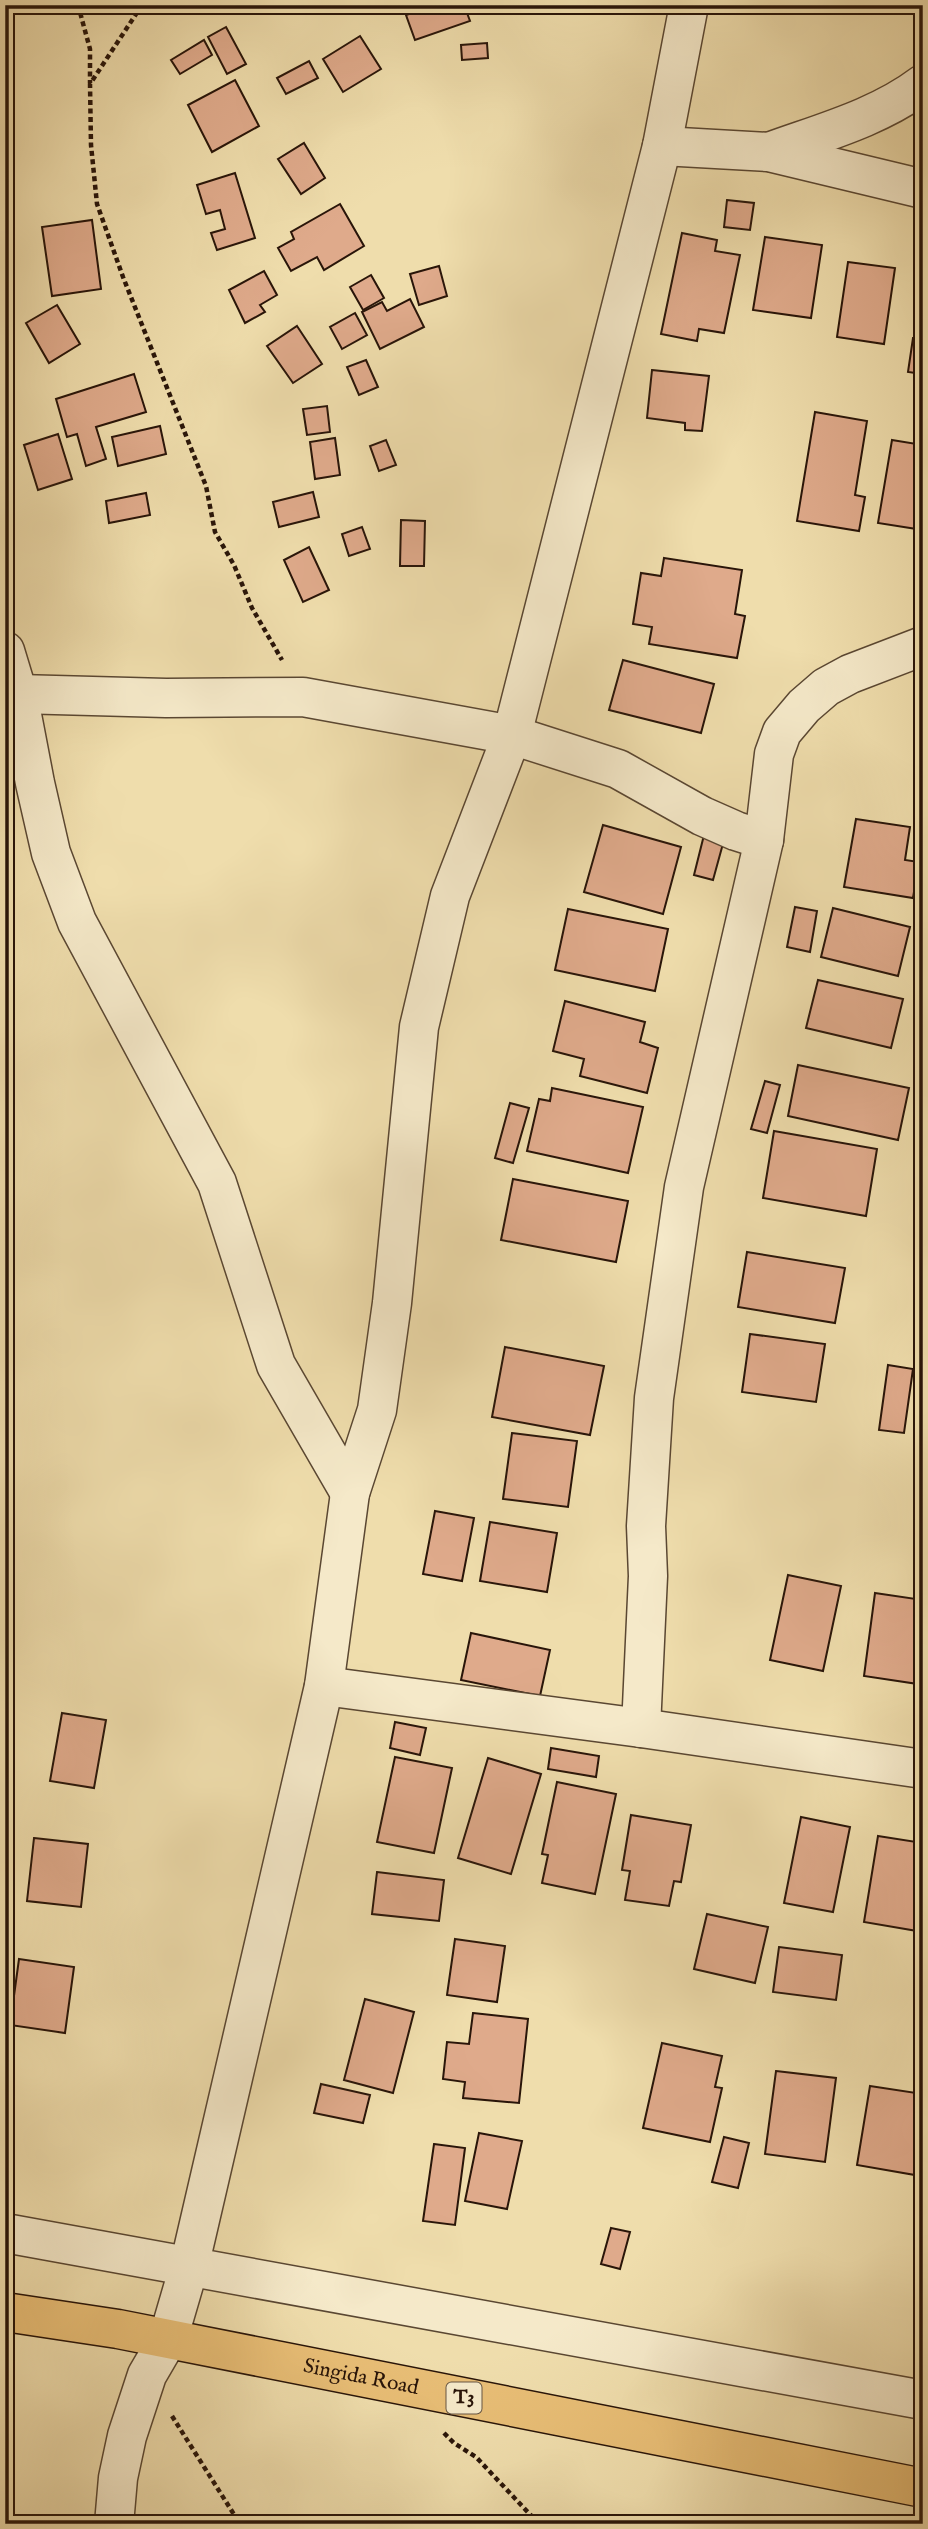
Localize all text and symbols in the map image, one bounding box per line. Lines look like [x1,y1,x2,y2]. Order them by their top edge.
street label: Singida Road [301,2352,422,2402]
road number: T3 [447,2382,482,2414]

